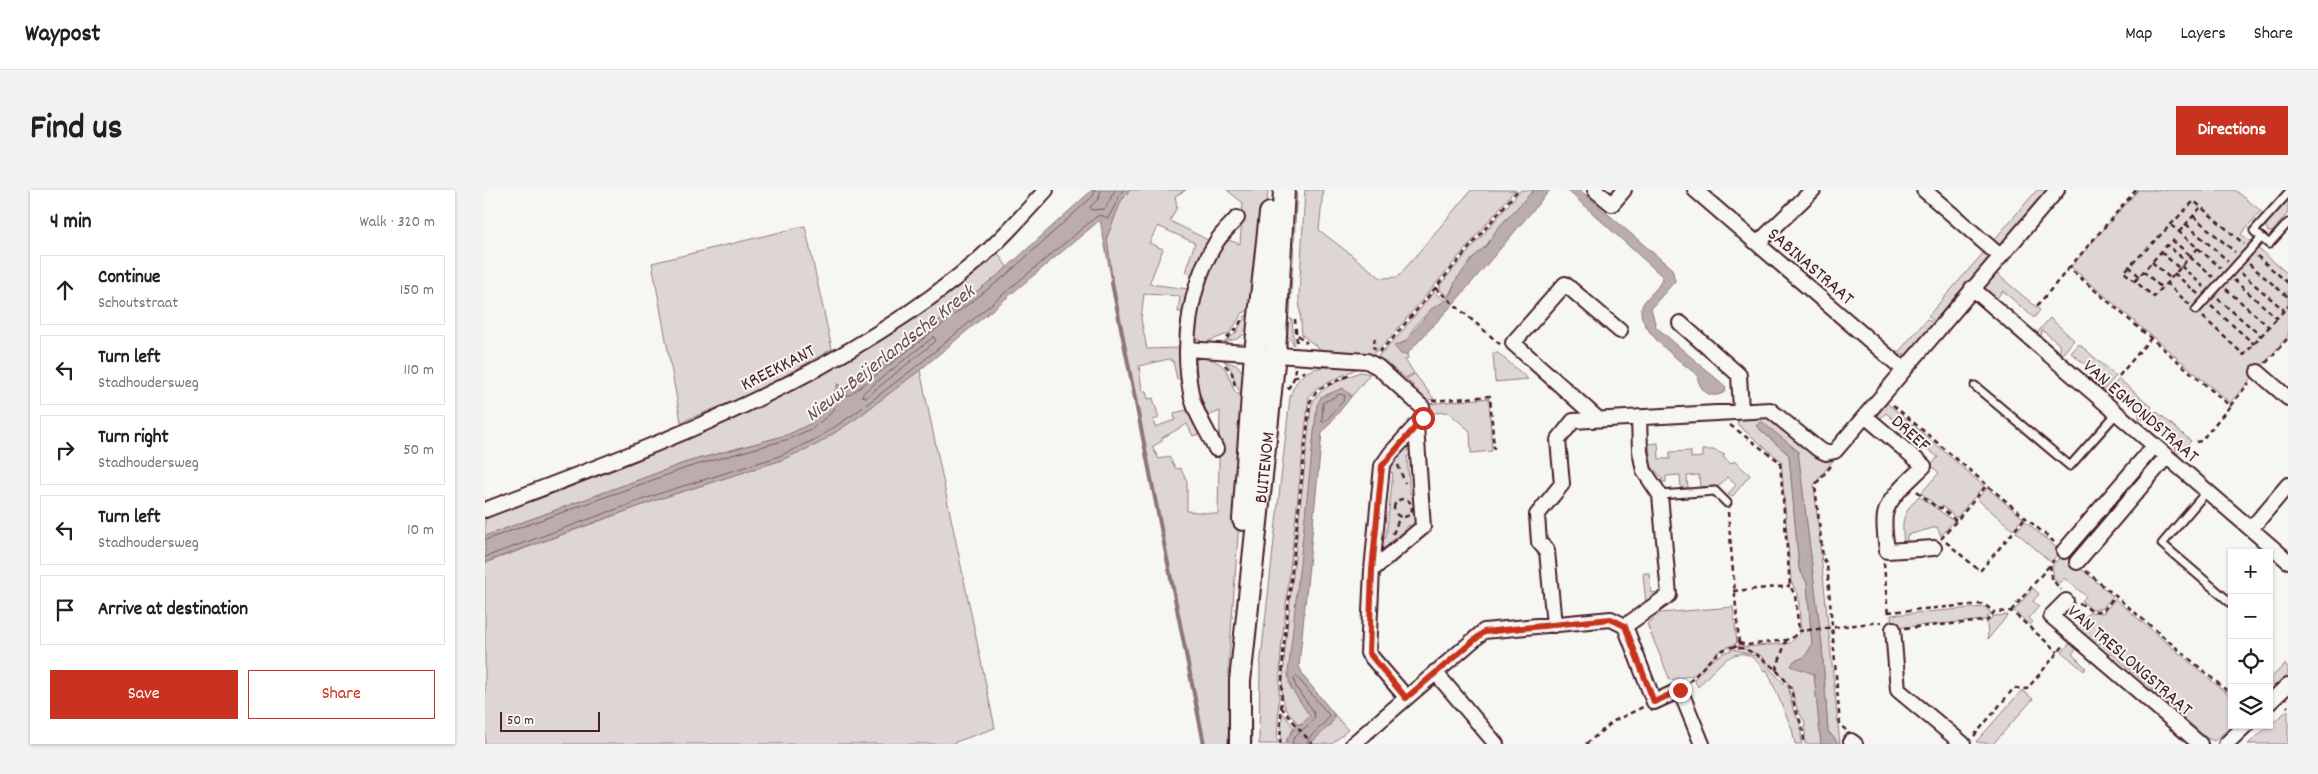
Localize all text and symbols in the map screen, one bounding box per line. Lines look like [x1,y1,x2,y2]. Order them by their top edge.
text: Waypost [25,18,100,52]
text: Map [2125,22,2152,47]
text: Layers [2180,22,2226,47]
text: Share [2254,22,2293,47]
text: Find us [30,105,122,155]
button: Directions [2176,106,2288,155]
text: 4 min [50,208,92,238]
text: Walk · 320 m [359,211,435,234]
street label: SABINASTRAAT [1760,222,1859,313]
text: Continue [98,265,160,292]
icon: ahead [51,276,79,304]
water label: Nieuw-Beijerlandsche Kreek [800,278,983,430]
text: 150 m [400,279,434,302]
text: Schoutstraat [98,292,178,315]
street label: KREEKKANT [737,339,821,399]
text: Turn left [98,345,161,372]
street label: VAN EGMONDSTRAAT [2076,354,2204,471]
icon: left [51,356,79,384]
text: 110 m [404,359,434,382]
text: Stadhoudersweg [98,372,199,395]
route start [1412,407,1435,430]
street label: DREEF [1884,410,1936,460]
text: Turn right [98,425,169,452]
street label: BUITENOM [1249,430,1284,505]
icon: right [51,436,79,464]
text: 50 m [403,439,434,462]
text: Stadhoudersweg [98,452,199,475]
text: Turn left [98,505,161,532]
icon: left [51,516,79,544]
text: 10 m [407,519,434,542]
text: Stadhoudersweg [98,532,199,555]
map controls [2228,549,2273,729]
button: + [2228,549,2273,594]
button: − [2228,594,2273,639]
icon: arrive [51,596,79,624]
text: Arrive at destination [98,597,248,624]
street label: VAN TRESLONGSTRAAT [2060,600,2198,724]
button: locate [2228,639,2273,684]
button: Save [50,670,238,719]
button: Share [248,670,435,719]
route end [1669,679,1692,702]
button: layers [2228,684,2273,729]
scale bar [500,709,600,732]
text: 50 m [507,711,534,731]

